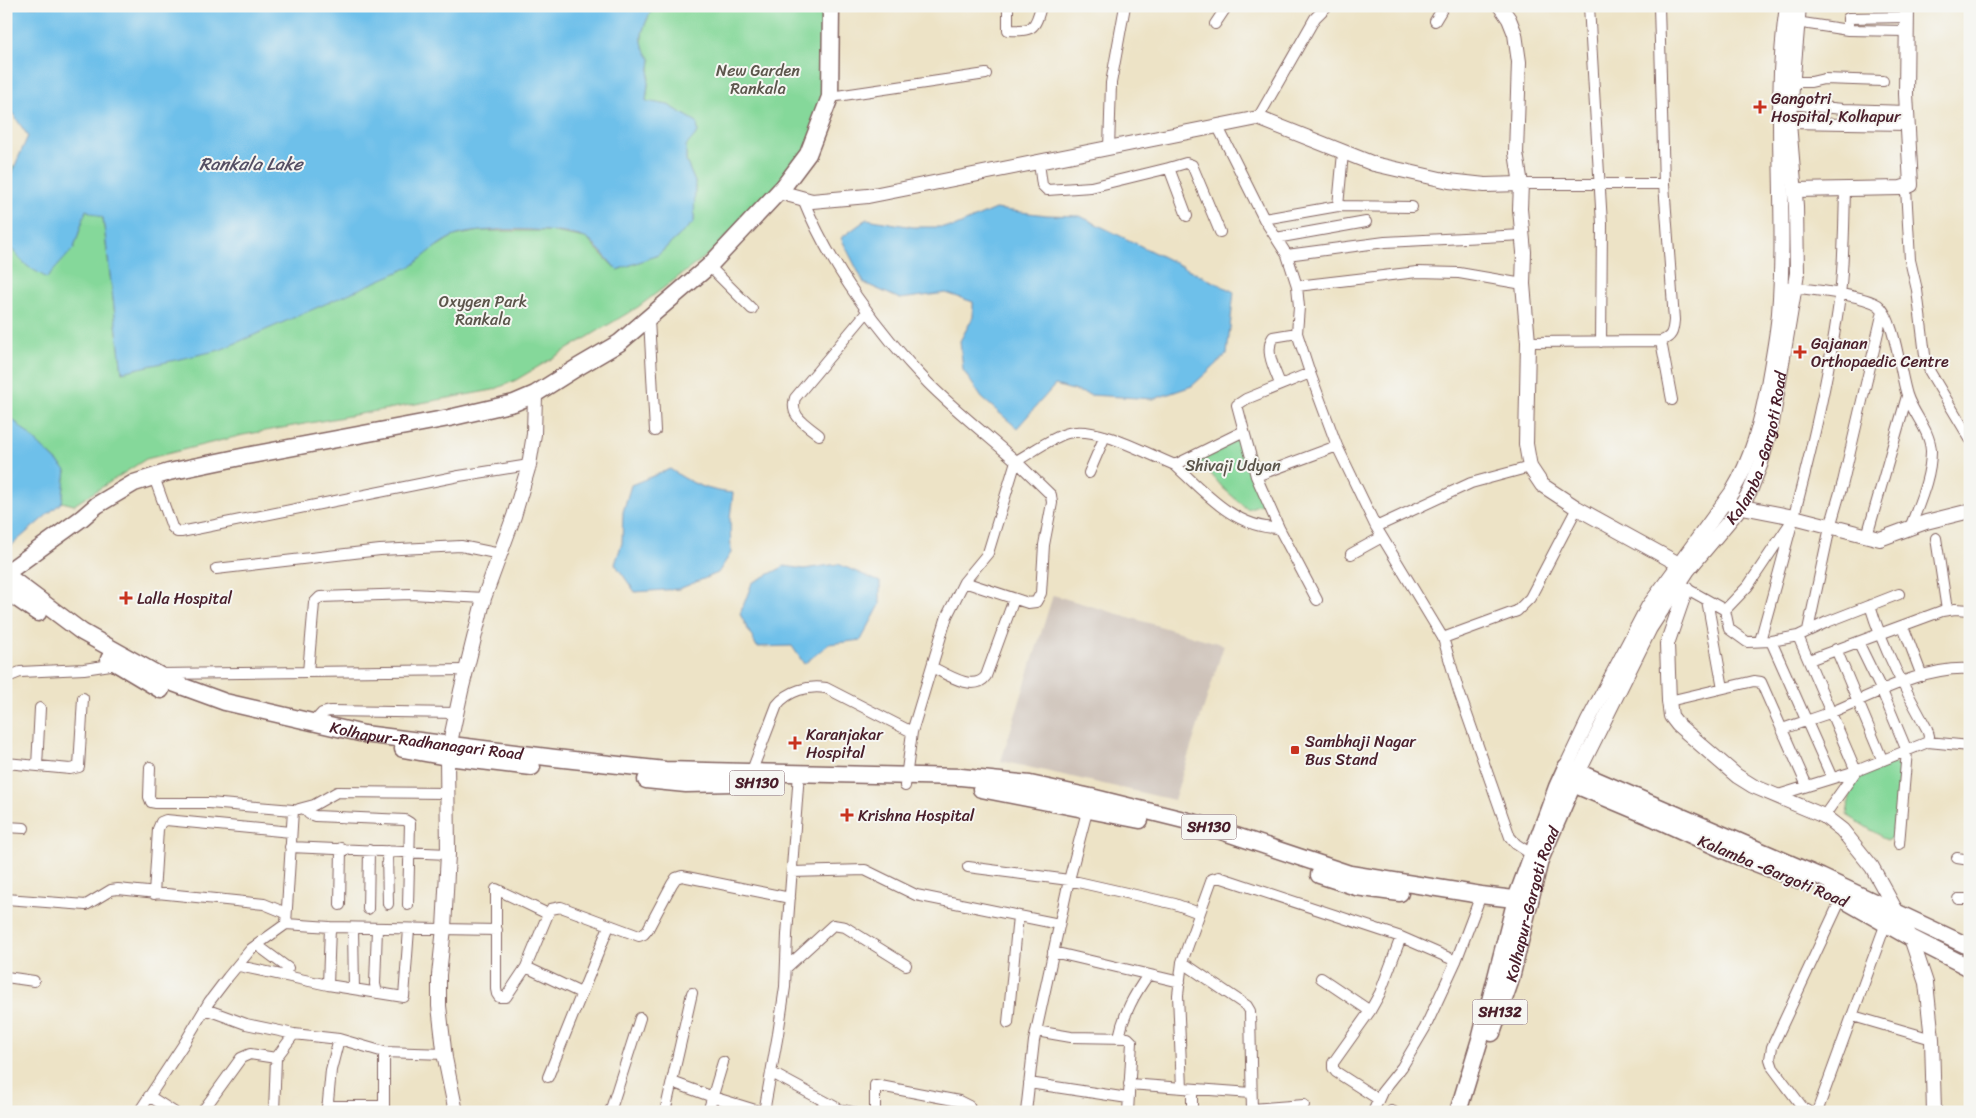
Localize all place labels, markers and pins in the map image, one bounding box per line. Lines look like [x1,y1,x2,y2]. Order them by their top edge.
place label: Gangotri Hospital, Kolhapur [1771,84,1902,131]
marker: Gangotri Hospital, Kolhapur [1753,100,1767,114]
place label: Gajanan Orthopaedic Centre [1811,329,1949,376]
marker: Gajanan Orthopaedic Centre [1793,345,1807,359]
place label: Lalla Hospital [137,584,232,613]
marker: Lalla Hospital [119,591,133,605]
place label: Karanjakar Hospital [806,720,884,767]
place label: Sambhaji Nagar Bus Stand [1305,727,1417,774]
marker: Karanjakar Hospital [788,736,802,750]
marker: Sambhaji Nagar Bus Stand [1289,744,1301,756]
place label: Krishna Hospital [858,801,975,830]
marker: Krishna Hospital [840,808,854,822]

